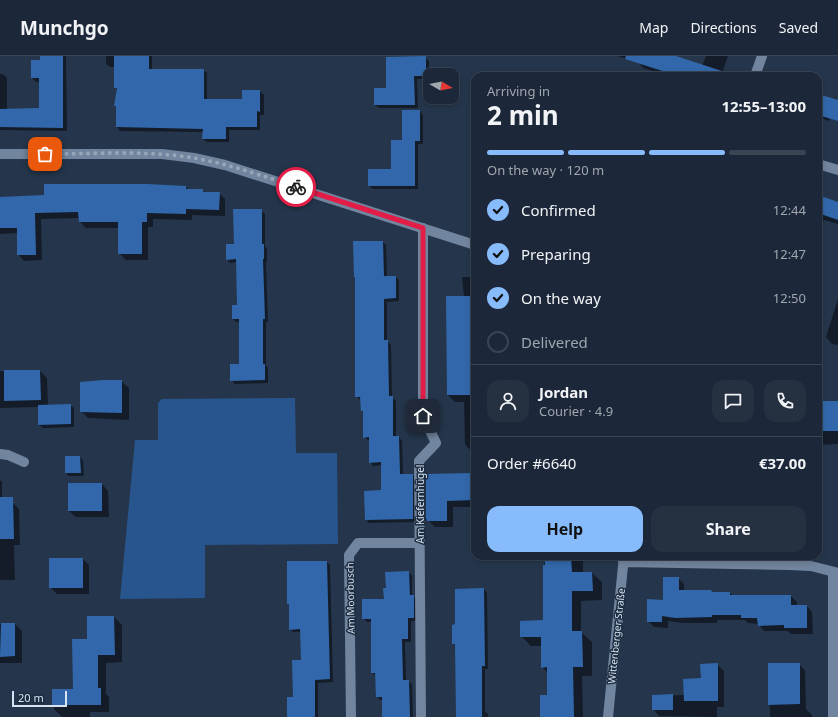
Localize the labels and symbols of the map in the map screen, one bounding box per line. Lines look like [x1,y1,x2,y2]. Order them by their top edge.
north arrow [423,68,459,104]
pin [28,137,62,171]
courier [276,167,316,207]
pin [406,399,440,433]
street label: Am Kiefernhügel [413,465,427,543]
street label: Am Moorbusch [342,562,358,634]
street label: Wittenberger Straße [604,587,628,684]
scale bar [12,689,67,708]

